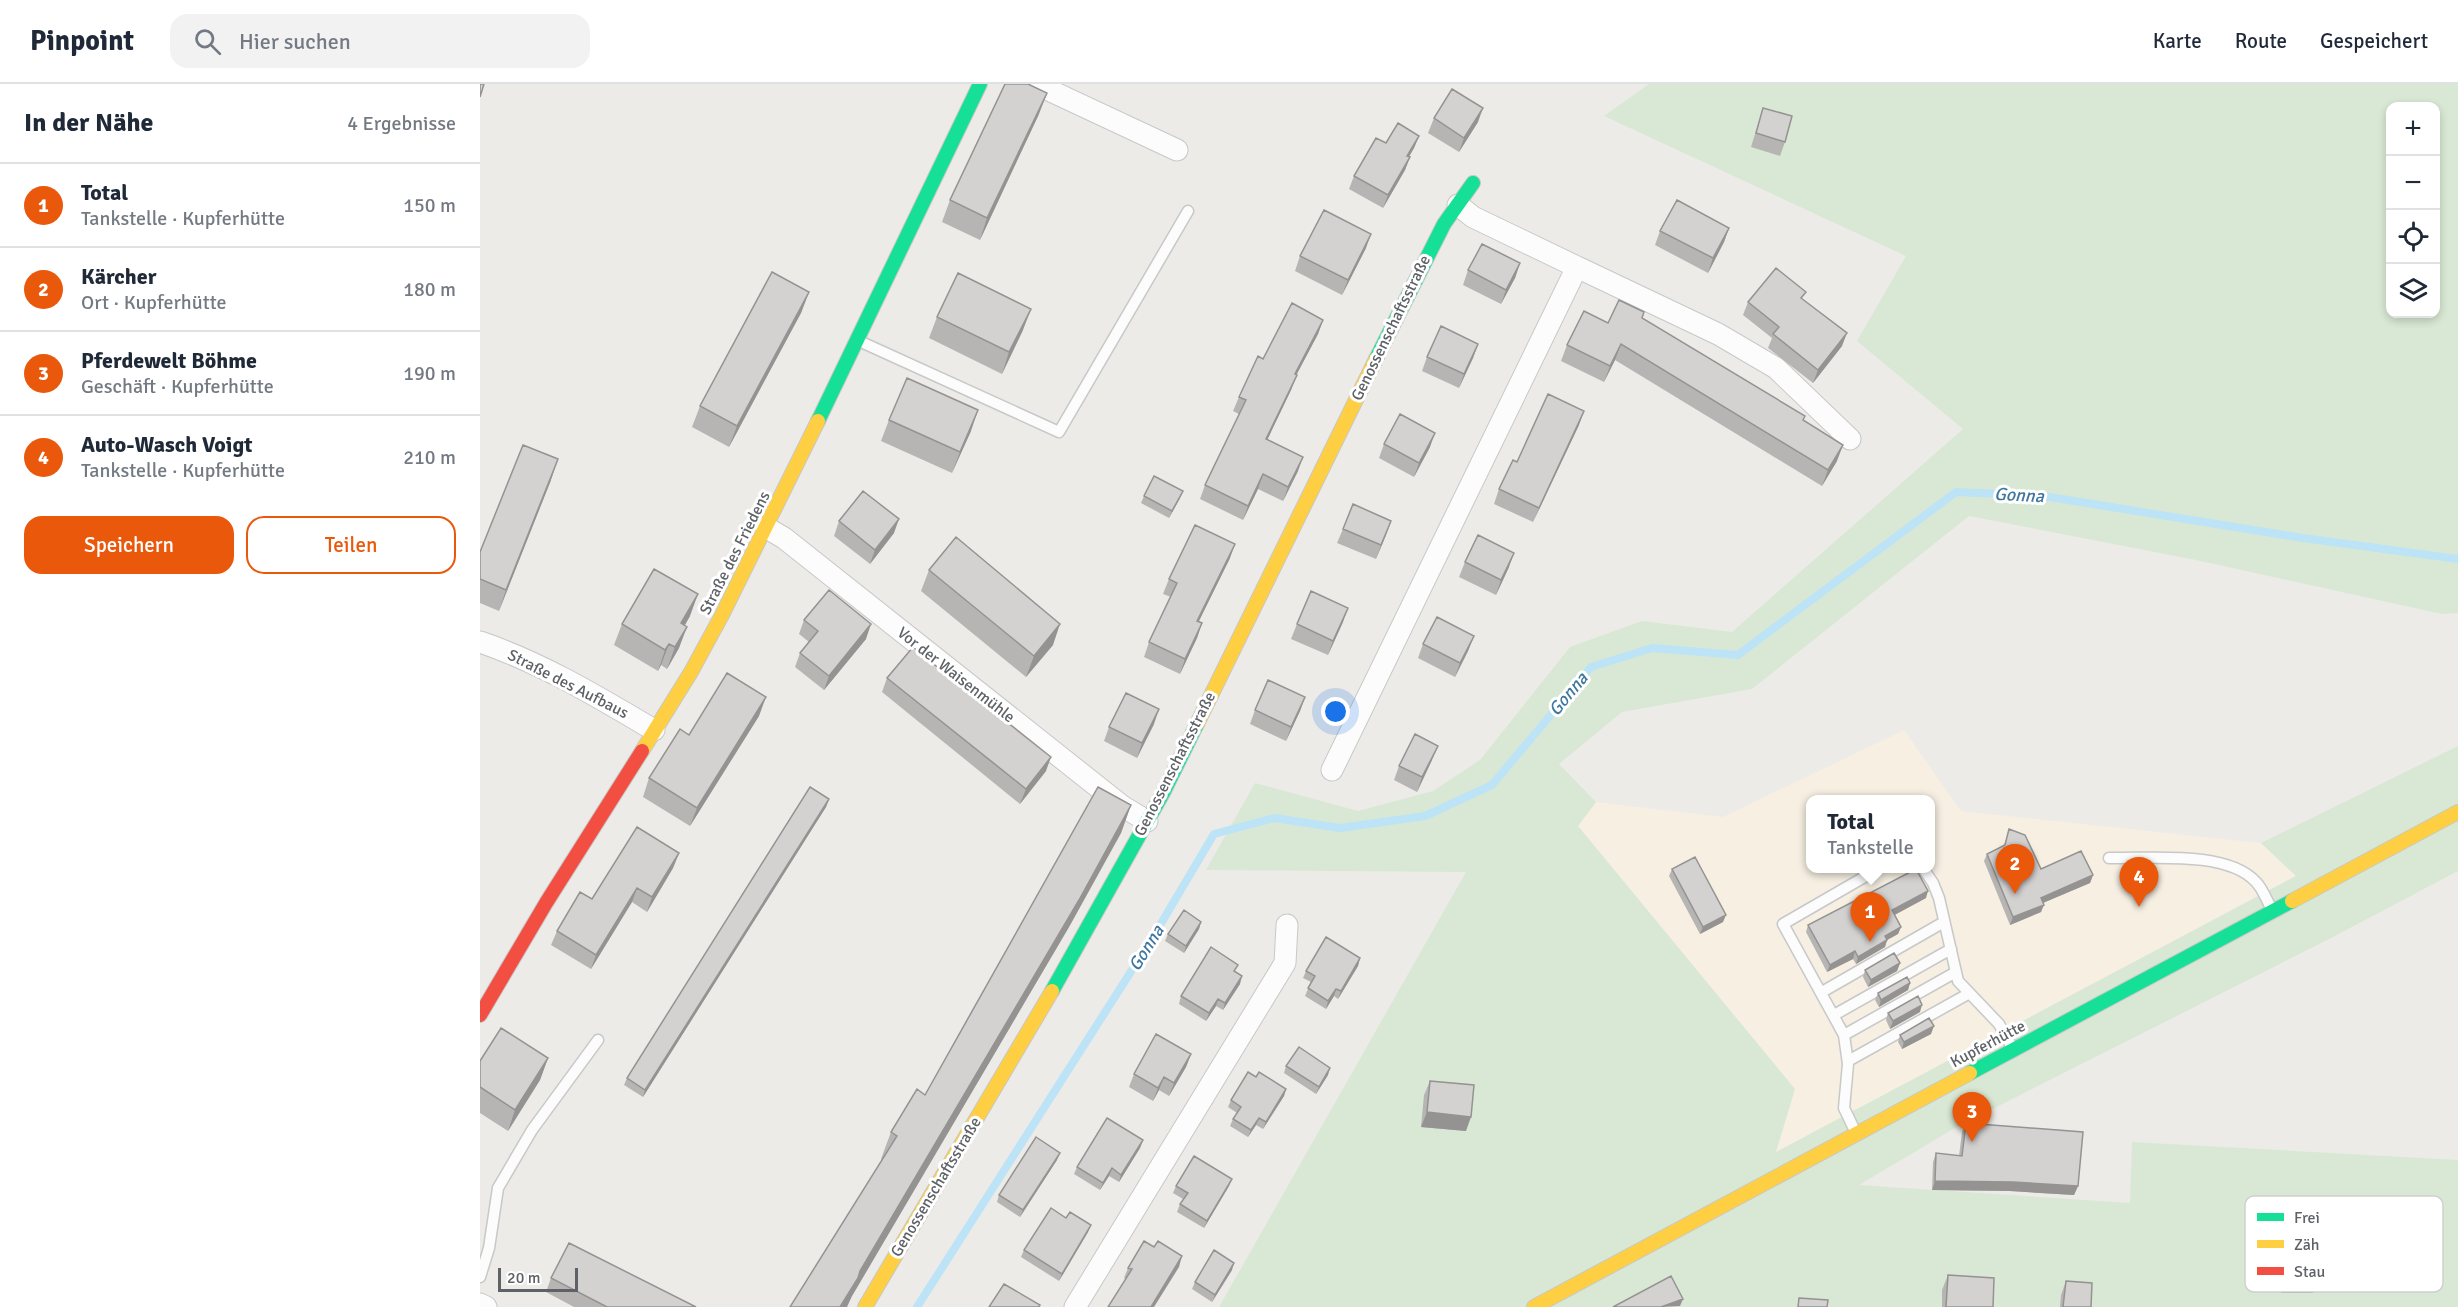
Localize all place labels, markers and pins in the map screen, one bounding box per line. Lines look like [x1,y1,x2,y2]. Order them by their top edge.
pin: 2 [1996,844,2035,894]
pin: 4 [2120,858,2158,907]
pin: 1 [1850,892,1890,942]
pin: 3 [1952,1092,1992,1142]

